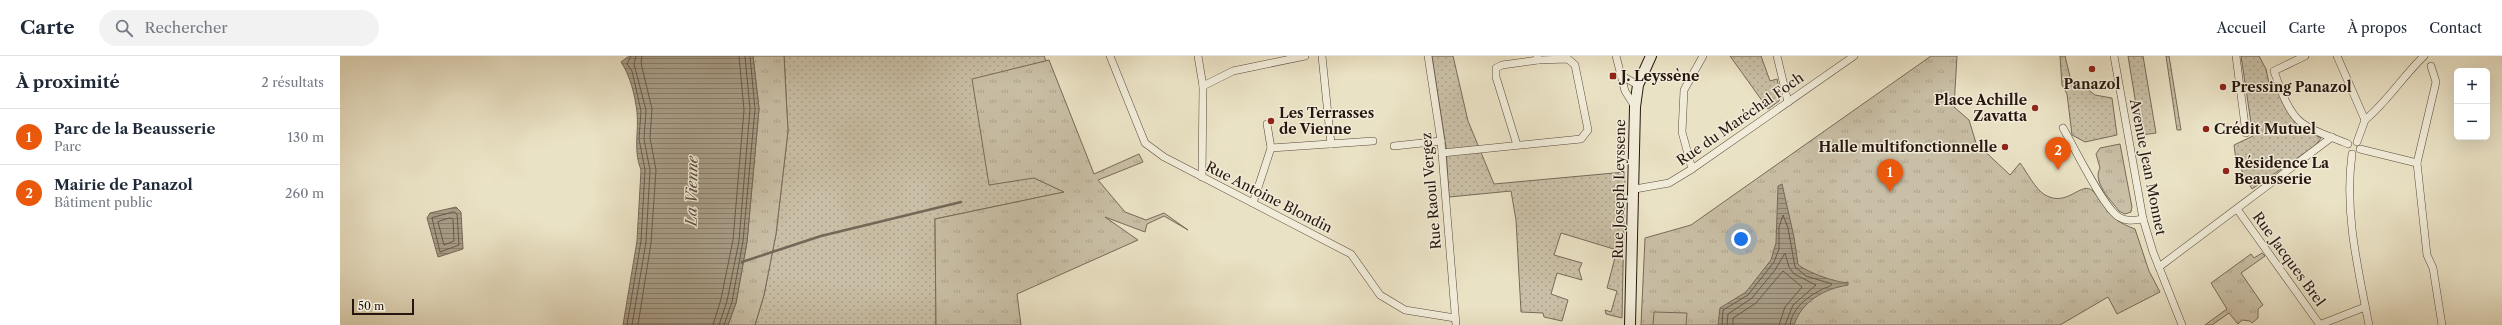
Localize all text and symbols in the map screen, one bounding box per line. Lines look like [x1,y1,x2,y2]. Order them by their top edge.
search box [99,10,379,46]
text: Carte [20,16,75,39]
icon: search [113,17,135,39]
text: Rechercher [145,18,228,37]
text: Accueil [2217,19,2267,37]
text: Carte [2289,19,2325,37]
text: À propos [2347,19,2407,37]
text: Contact [2429,19,2482,37]
marker: Panazol [2087,64,2097,74]
place label: J. Leyssène [1618,67,1699,85]
street label: Rue du Maréchal Foch [1673,68,1807,170]
map controls [2454,68,2490,140]
button: + [2454,68,2490,104]
marker: J. Leyssène [1608,71,1618,81]
text: À proximité [16,72,120,92]
text: 2 résultats [261,74,324,90]
place label: Panazol [2064,75,2120,93]
place label: Pressing Panazol [2231,78,2352,96]
marker: Pressing Panazol [2218,82,2228,92]
place label: Place Achille Zavatta [1934,91,2028,125]
street label: Avenue Jean Monnet [2126,96,2170,237]
marker: Place Achille Zavatta [2030,103,2040,113]
place label: Les Terrasses de Vienne [1279,104,1374,138]
button: − [2454,104,2490,140]
marker: Les Terrasses de Vienne [1266,116,1276,126]
text: Parc de la Beausserie [54,119,215,138]
street label: Rue Joseph Leyssene [1609,119,1629,259]
place label: Crédit Mutuel [2214,120,2316,138]
marker: Crédit Mutuel [2201,124,2211,134]
text: 1 [26,129,32,145]
text: 130 m [288,129,324,145]
street label: Rue Raoul Vergez [1417,132,1445,250]
pin: 2 [2045,137,2071,170]
text: Parc [54,138,81,154]
place label: Halle multifonctionnelle [1819,138,1997,156]
marker: Halle multifonctionnelle [2000,142,2010,152]
place label: Résidence La Beausserie [2234,154,2330,188]
water label: La Vienne [681,155,702,227]
street label: Rue Antoine Blondin [1203,157,1336,237]
pin: 1 [1877,159,1903,192]
marker: Résidence La Beausserie [2221,166,2231,176]
text: Mairie de Panazol [54,175,193,194]
text: 2 [25,185,33,201]
text: 260 m [285,185,324,201]
text: Bâtiment public [54,194,153,210]
street label: Rue Jacques Brel [2249,208,2329,310]
your location [1731,229,1751,249]
scale bar [352,297,414,316]
text: 50 m [358,299,384,313]

